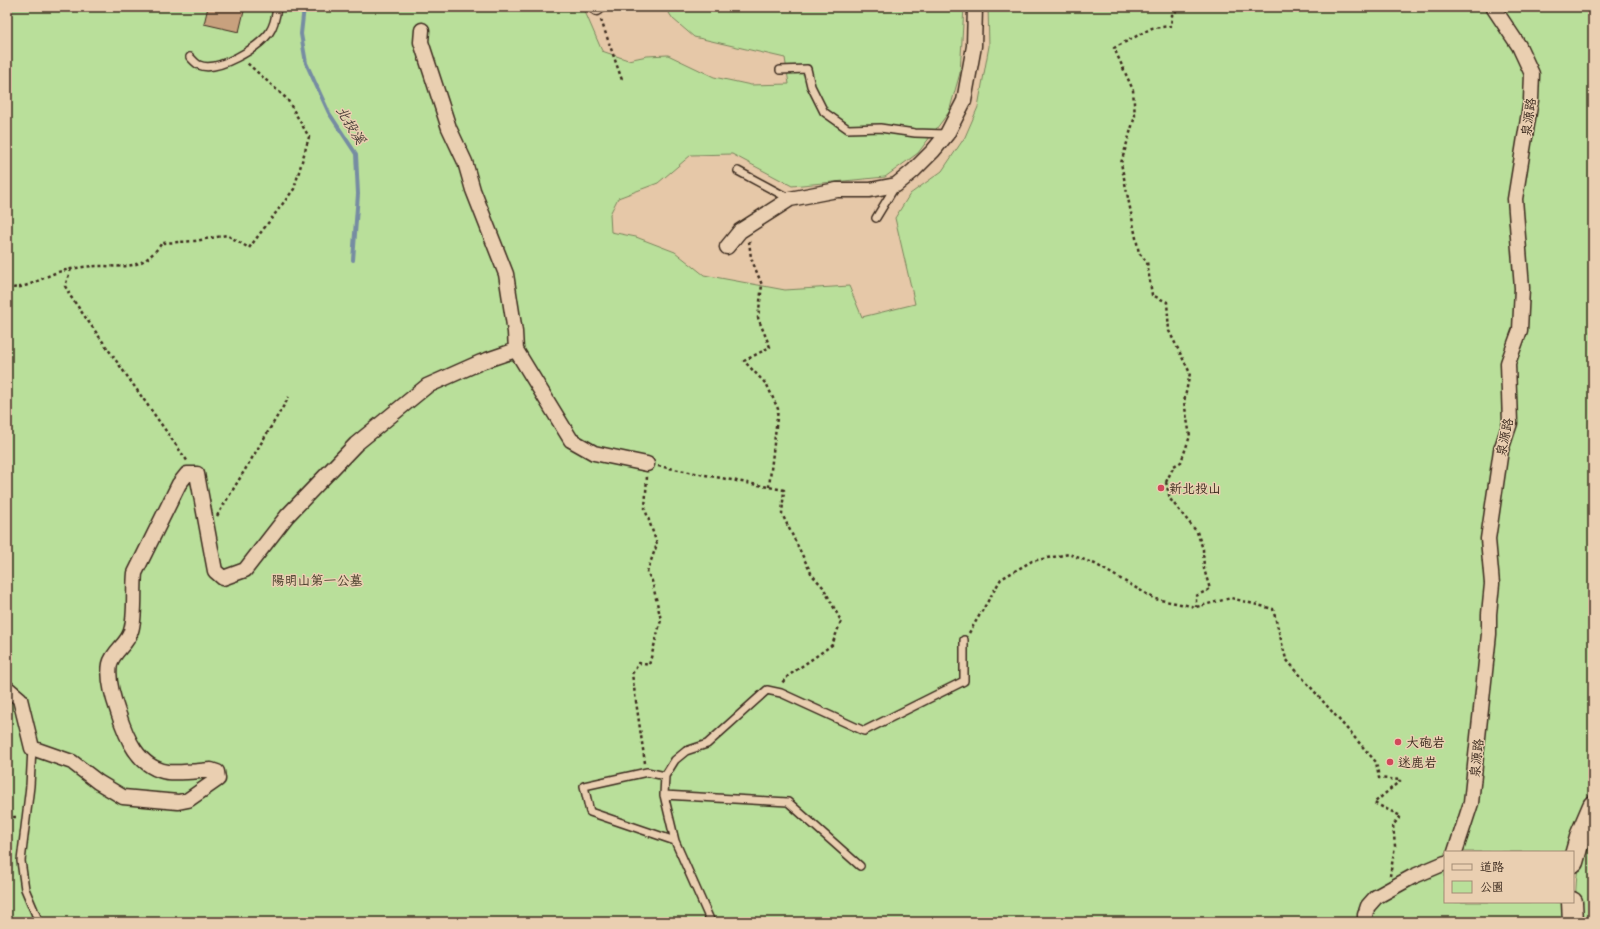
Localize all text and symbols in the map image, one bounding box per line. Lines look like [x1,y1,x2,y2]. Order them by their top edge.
street label: 泉源路 [1514,96,1543,138]
water label: 北投溪 [329,101,373,151]
street label: 泉源路 [1489,416,1520,459]
place label: 新北投山 [1169,477,1221,500]
marker: 新北投山 [1156,483,1166,493]
park label: 陽明山第一公墓 [271,569,363,592]
place label: 大砲岩 [1406,731,1445,754]
marker: 大砲岩 [1393,737,1403,747]
street label: 泉源路 [1463,737,1490,779]
place label: 迷鹿岩 [1398,751,1437,774]
marker: 迷鹿岩 [1385,757,1395,767]
legend [1444,851,1574,903]
text: 道路 [1480,856,1504,878]
text: 公園 [1480,876,1504,898]

